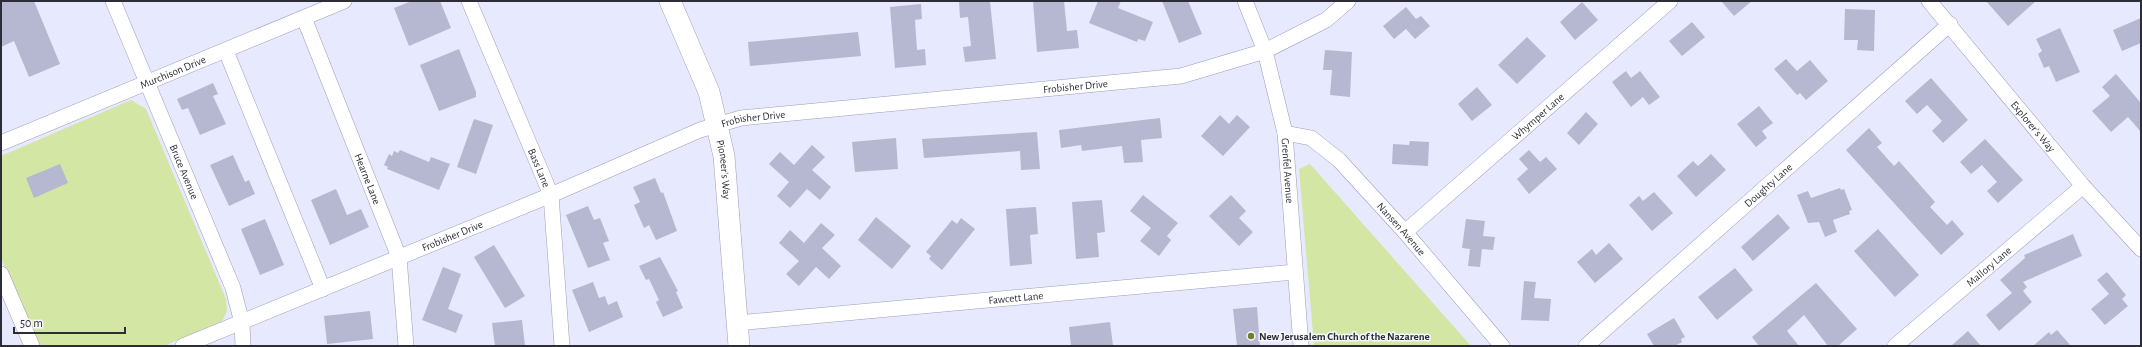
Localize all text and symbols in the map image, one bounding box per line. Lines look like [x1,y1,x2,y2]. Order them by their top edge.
street label: Murchison Drive [138,53,207,90]
street label: Frobisher Drive [1043,78,1108,95]
street label: Whymper Lane [1509,91,1566,142]
street label: Explorer's Way [2009,99,2058,154]
street label: Frobisher Drive [720,108,786,129]
street label: Pioneer's Way [715,138,733,200]
street label: Grenfel Avenue [1280,138,1296,204]
street label: Bruce Avenue [168,143,201,201]
street label: Bass Lane [526,147,553,189]
street label: Hearne Lane [353,152,383,206]
street label: Doughty Lane [1742,161,1794,209]
street label: Nansen Avenue [1375,200,1428,257]
street label: Frobisher Drive [420,218,484,253]
street label: Mallory Lane [1964,244,2013,288]
street label: Fawcett Lane [988,290,1044,306]
scale bar [14,309,125,335]
text: 50 m [20,317,43,329]
marker: New Jerusalem Church of the Nazarene [1246,331,1256,341]
place label: New Jerusalem Church of the Nazarene [1259,331,1430,342]

